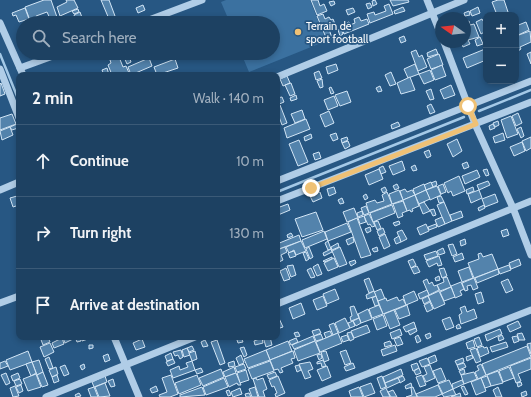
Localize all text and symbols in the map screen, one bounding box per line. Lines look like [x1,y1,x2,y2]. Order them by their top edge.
north arrow [435,12,471,48]
map controls [483,12,519,84]
button: + [483,12,519,48]
search box [16,16,280,60]
place label: Terrain de sport football [306,19,369,46]
icon: search [30,27,52,49]
marker: Terrain de sport football [293,27,303,37]
text: Search here [62,29,137,47]
button: − [483,48,519,84]
text: 2 min [32,88,73,108]
text: Walk · 140 m [193,90,264,106]
route start [459,97,477,115]
icon: ahead [32,150,54,172]
text: Continue [70,152,129,170]
text: 10 m [236,153,264,169]
route end [302,179,320,197]
icon: right [32,222,54,244]
text: Turn right [70,224,131,242]
text: 130 m [229,225,264,241]
icon: arrive [32,294,54,316]
text: Arrive at destination [70,296,200,314]

